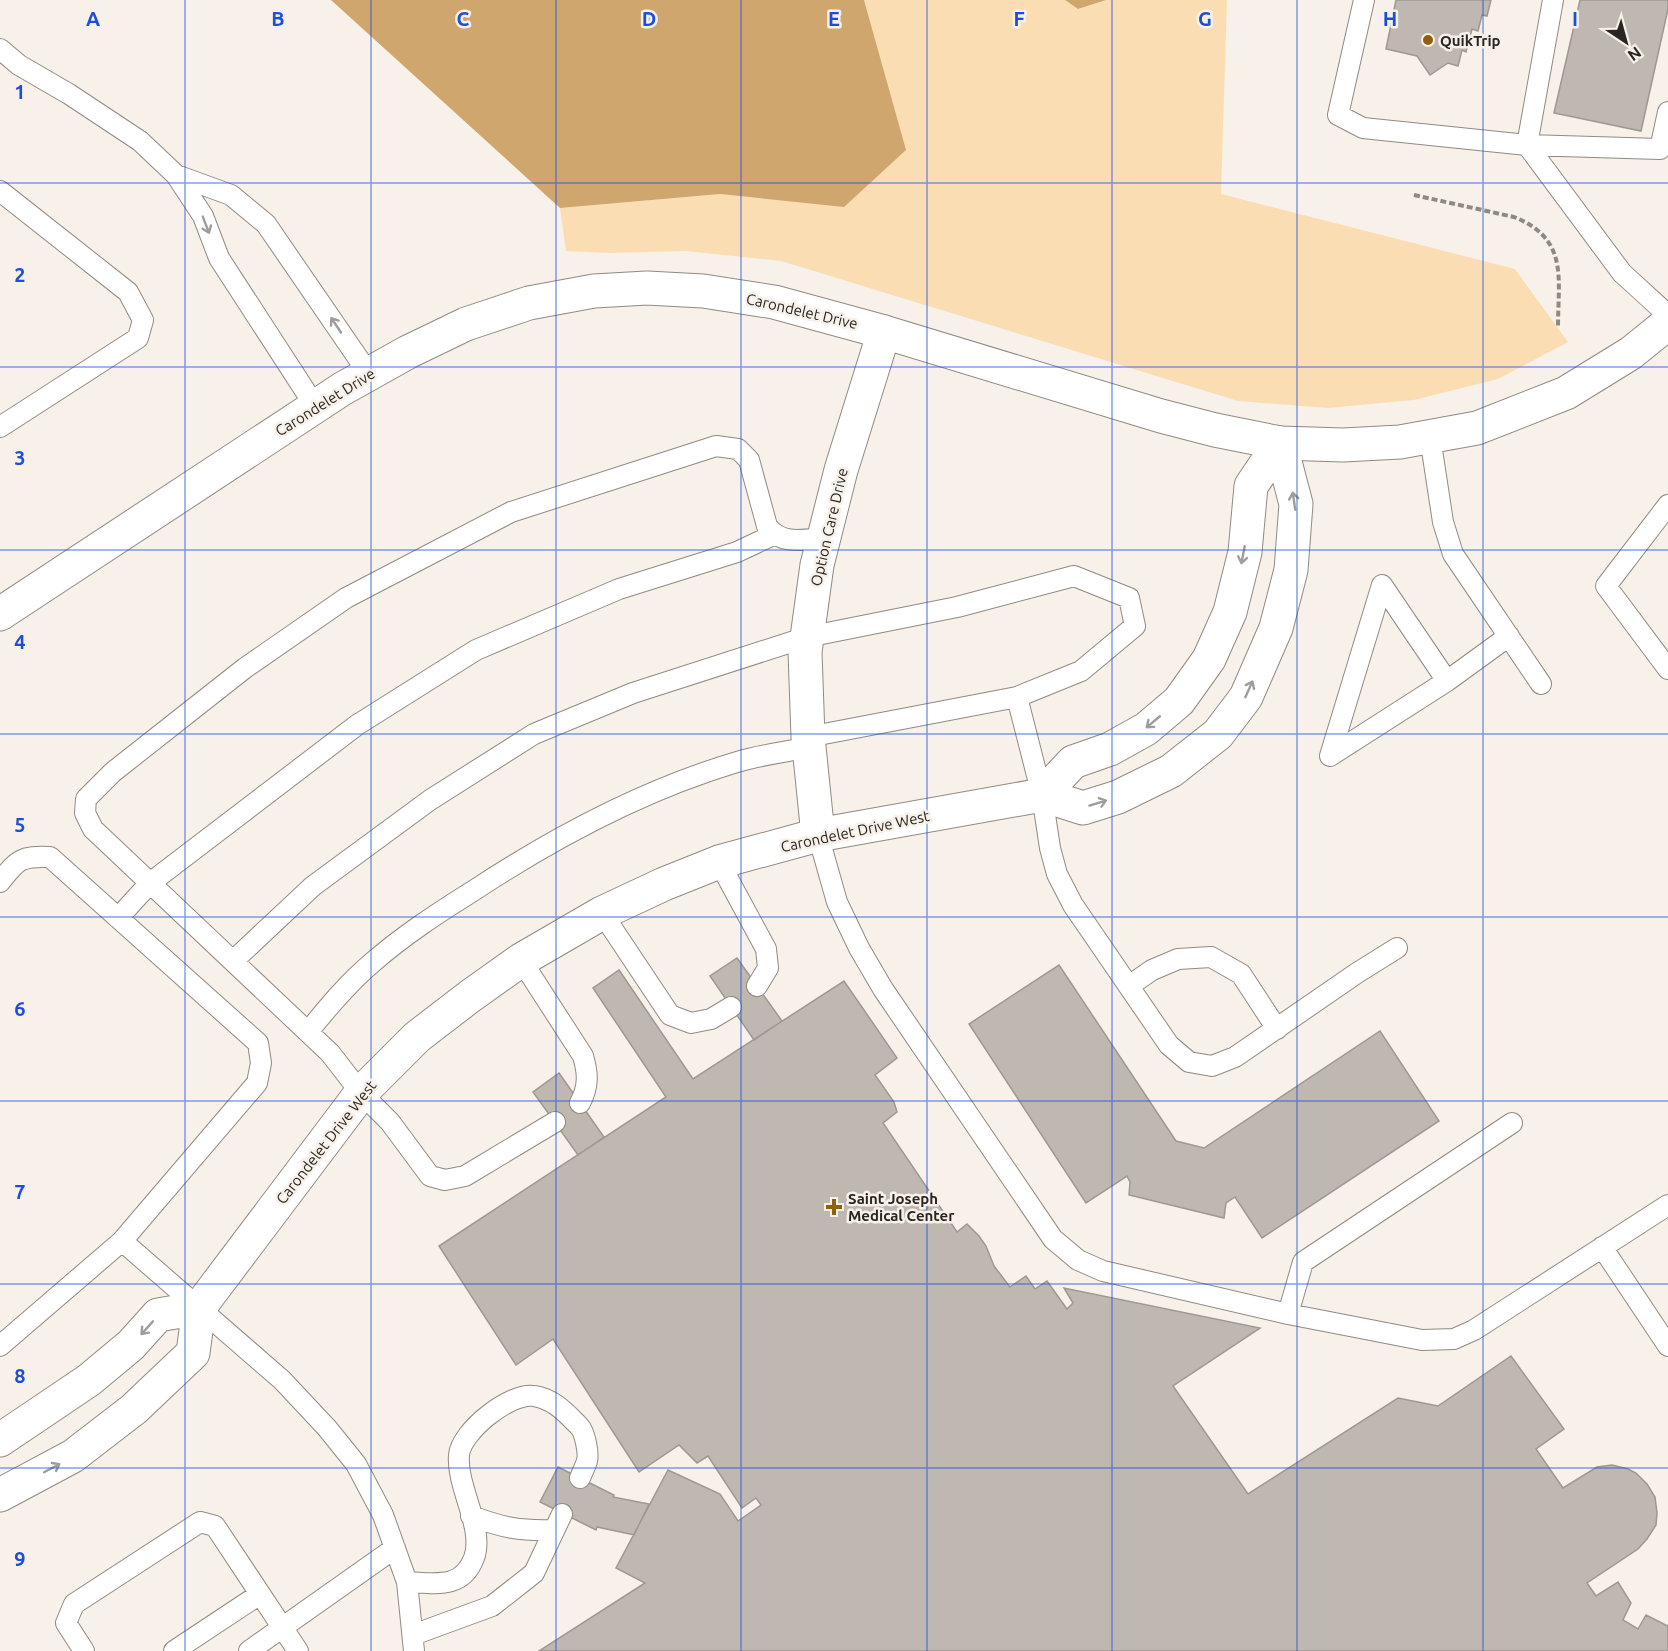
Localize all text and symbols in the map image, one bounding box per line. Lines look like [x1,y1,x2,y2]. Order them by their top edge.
text: A [86,7,100,30]
text: B [271,7,285,30]
text: C [457,7,470,30]
text: D [642,7,656,30]
text: E [828,7,840,30]
text: F [1013,7,1025,30]
text: G [1198,7,1212,30]
text: H [1383,7,1397,30]
text: I [1572,7,1578,30]
north arrow [1596,12,1656,72]
place label: QuikTrip [1440,32,1501,49]
marker: QuikTrip [1421,33,1435,47]
text: N [1625,43,1645,65]
text: 1 [14,80,26,103]
one-way arrow [202,215,213,234]
text: 2 [14,263,26,286]
street label: Carondelet Drive [745,290,859,332]
one-way arrow [330,317,342,334]
street label: Carondelet Drive [272,365,378,439]
text: 3 [14,446,26,469]
street label: Option Care Drive [807,466,851,588]
one-way arrow [1288,492,1299,512]
one-way arrow [1238,545,1249,564]
text: 4 [14,630,26,653]
one-way arrow [1244,680,1256,698]
one-way arrow [1145,716,1161,729]
one-way arrow [1088,797,1107,808]
street label: Carondelet Drive West [779,807,931,855]
text: 5 [14,813,26,836]
text: 6 [14,997,26,1020]
street label: Carondelet Drive West [273,1077,379,1207]
text: 7 [14,1180,26,1203]
place label: Saint Joseph Medical Center [848,1190,955,1224]
marker: Saint Joseph Medical Center [825,1198,843,1216]
one-way arrow [140,1320,154,1335]
text: 8 [14,1364,26,1387]
one-way arrow [42,1462,60,1473]
text: 9 [14,1547,26,1570]

